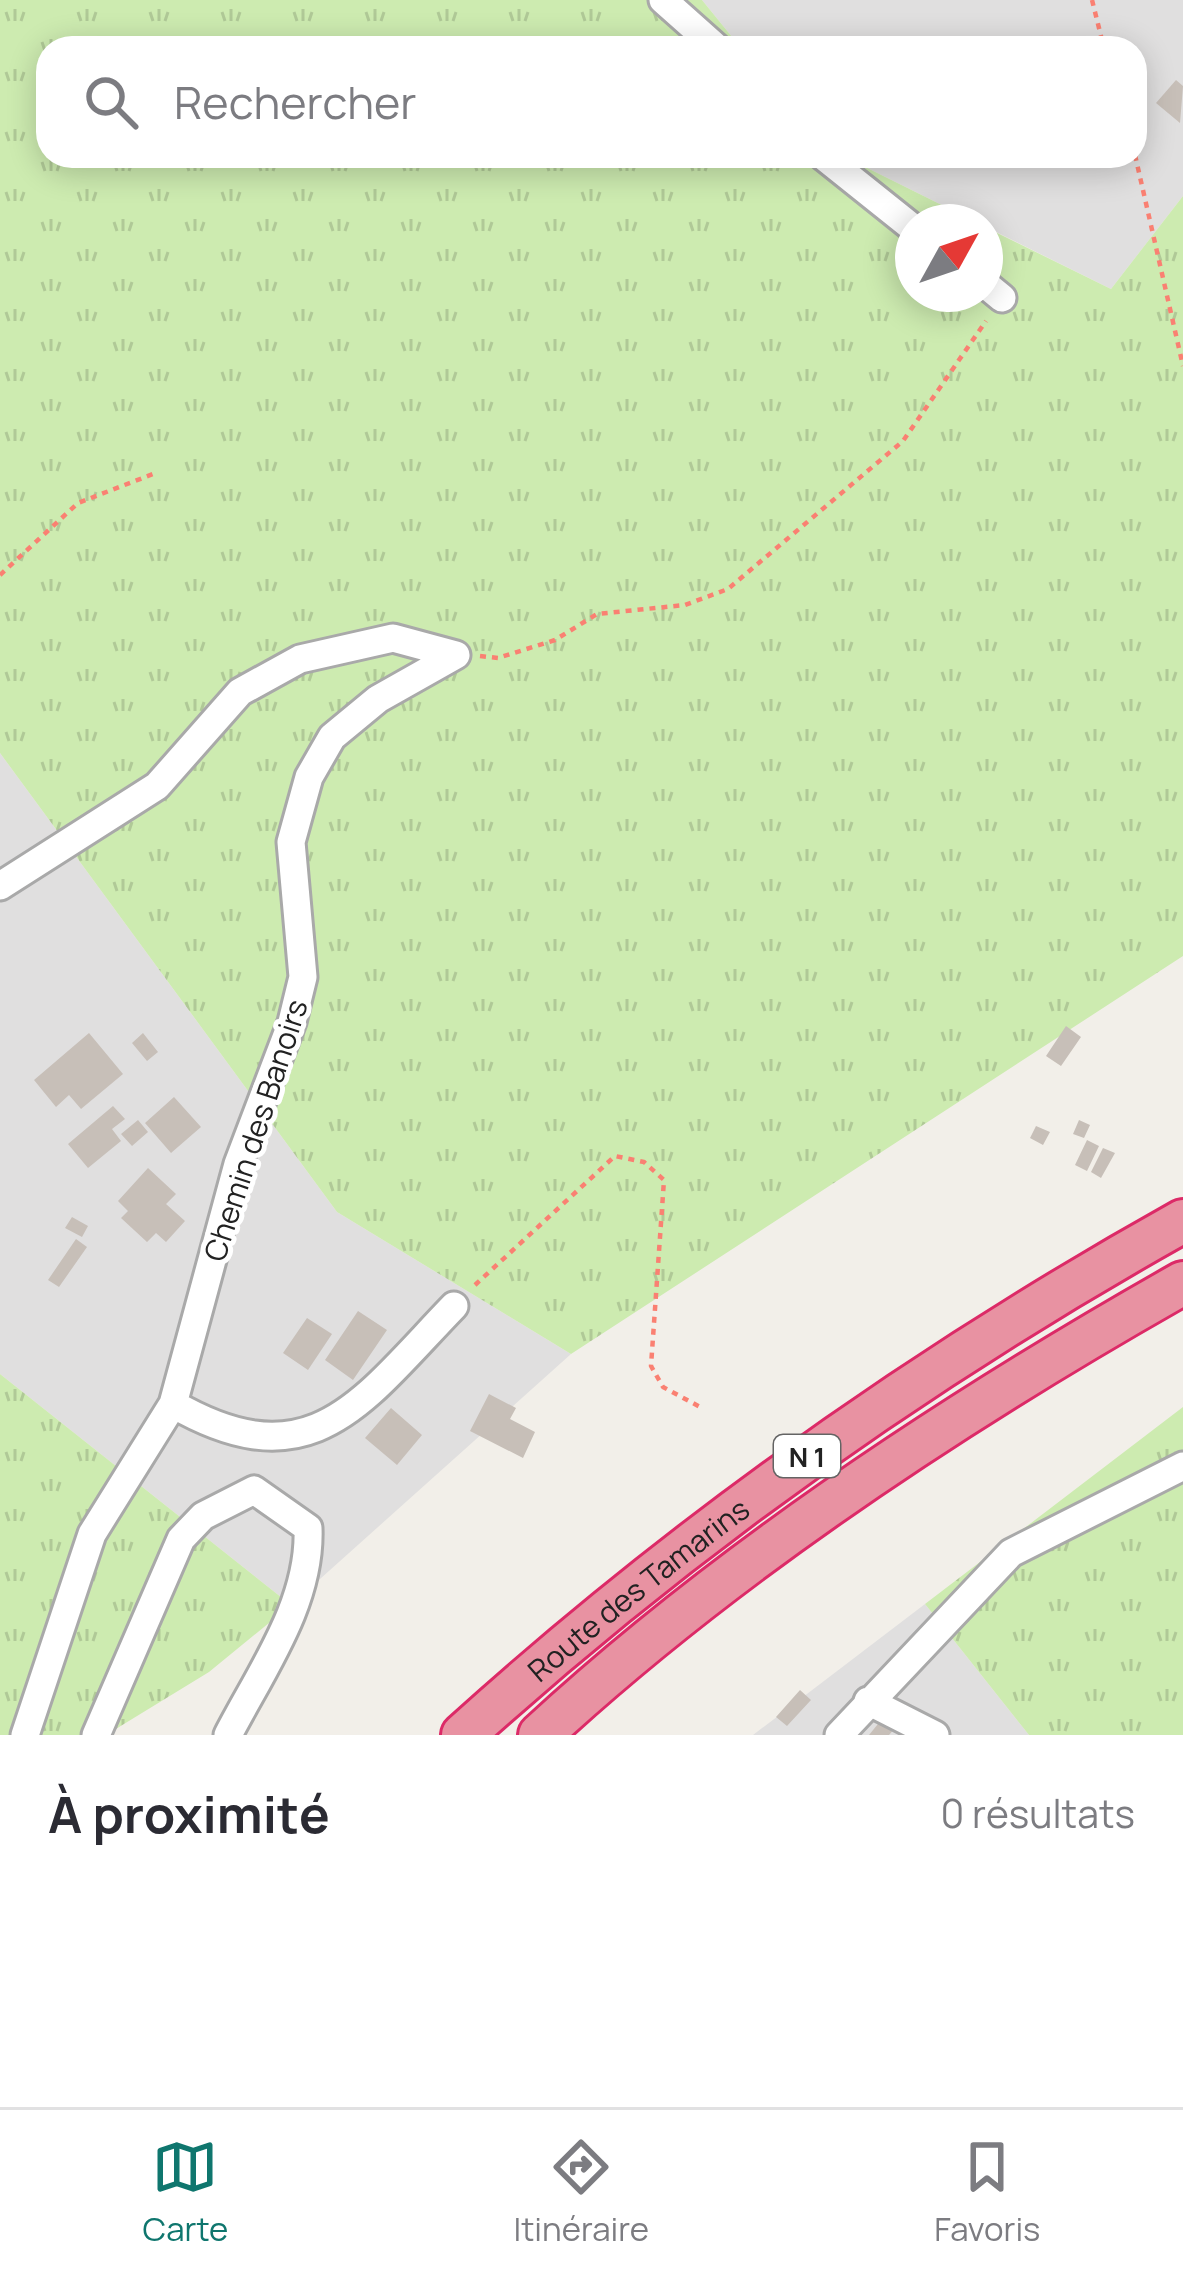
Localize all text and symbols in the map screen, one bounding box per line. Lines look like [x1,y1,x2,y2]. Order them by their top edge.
search box [36,36,1147,168]
icon: search [78,69,144,135]
text: Rechercher [174,71,417,133]
north arrow [895,204,1003,312]
street label: Chemin des Banoirs [193,994,317,1266]
road number: N 1 [774,1435,840,1477]
street label: Route des Tamarins [518,1488,757,1690]
text: À proximité [48,1779,330,1848]
text: 0 résultats [940,1786,1135,1840]
tab: Carte [143,2134,228,2251]
tab: Itinéraire [513,2134,649,2251]
tab: Favoris [934,2134,1040,2251]

